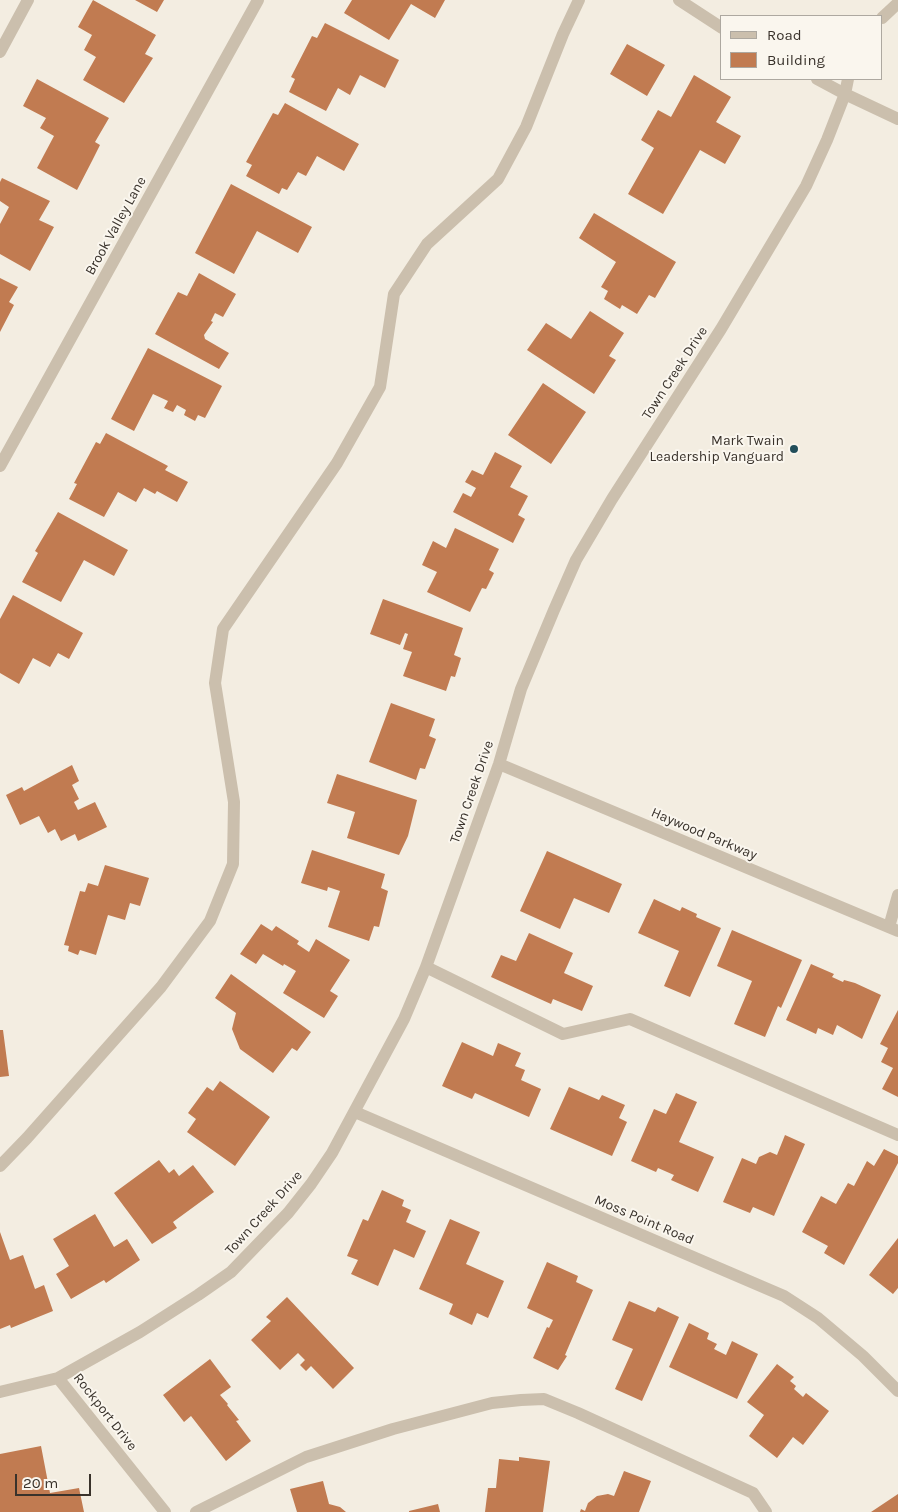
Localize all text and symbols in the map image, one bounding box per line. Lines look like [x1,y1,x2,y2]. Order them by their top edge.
legend [720,15,883,80]
text: Road [767,26,802,44]
text: Building [767,51,825,69]
street label: Brook Valley Lane [82,174,150,278]
street label: Town Creek Drive [639,323,711,423]
place label: Mark Twain Leadership Vanguard [650,433,784,466]
marker: Mark Twain Leadership Vanguard [788,443,800,455]
street label: Town Creek Drive [447,738,497,846]
street label: Haywood Parkway [649,804,759,864]
street label: Town Creek Drive [222,1167,306,1259]
street label: Moss Point Road [592,1191,696,1249]
street label: Rockport Drive [70,1370,140,1454]
scale bar [18,1464,94,1496]
text: 20 m [23,1474,58,1492]

